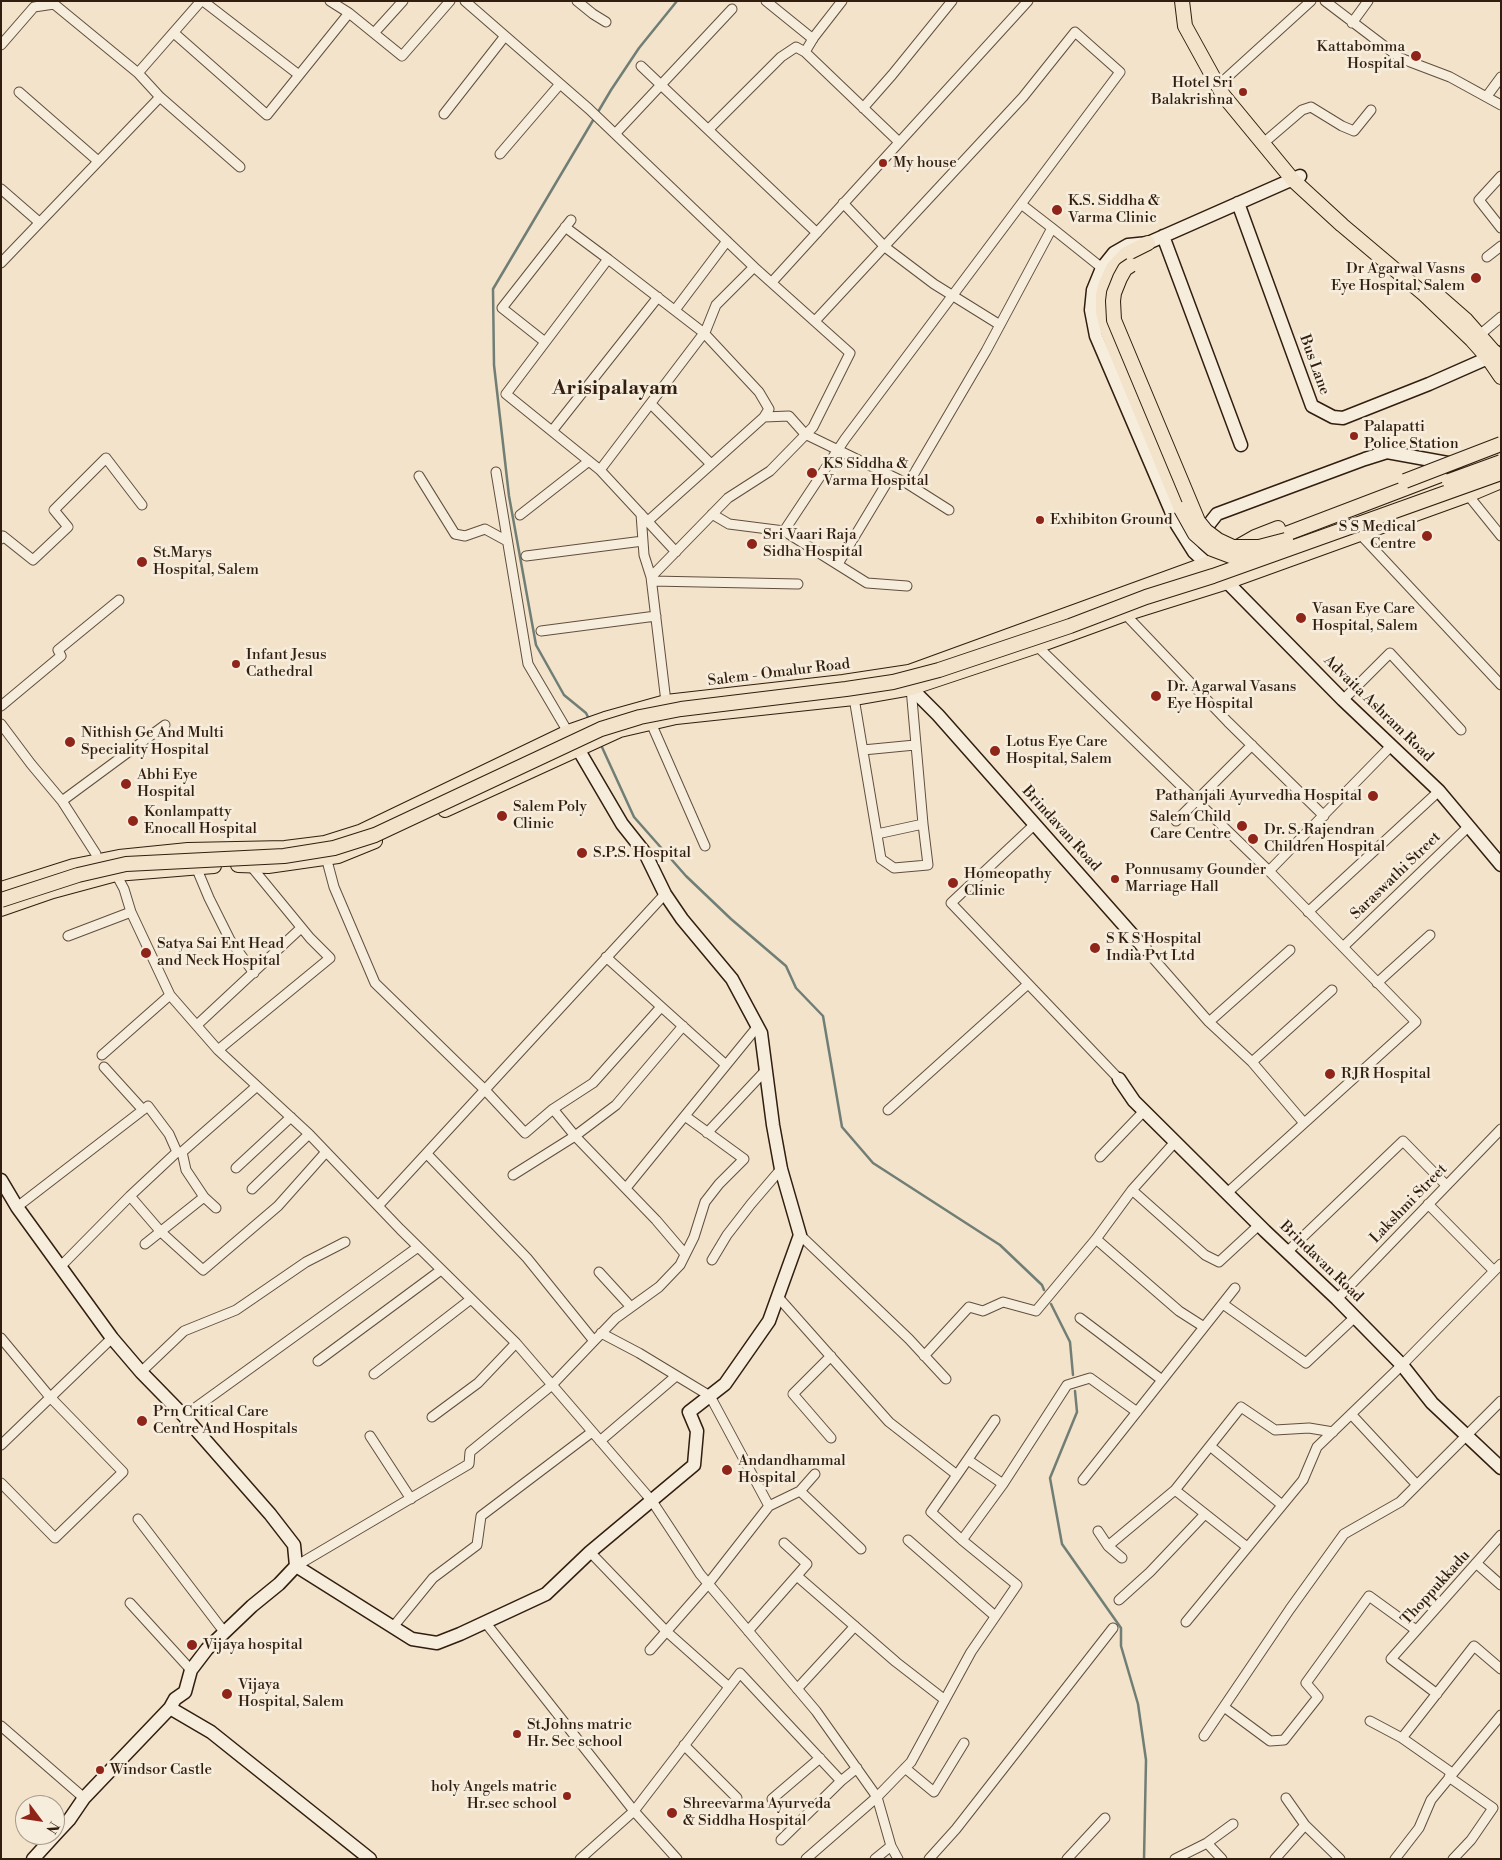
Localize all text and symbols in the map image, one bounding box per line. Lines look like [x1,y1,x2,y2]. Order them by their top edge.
place label: Kattabomma Hospital [1317,38,1405,73]
marker: Kattabomma Hospital [1409,49,1423,63]
place label: Hotel Sri Balakrishna [1151,74,1233,109]
marker: Hotel Sri Balakrishna [1237,86,1249,98]
place label: My house [893,154,957,172]
marker: My house [877,157,889,169]
place label: K.S. Siddha & Varma Clinic [1068,192,1160,227]
marker: K.S. Siddha & Varma Clinic [1050,203,1064,217]
place label: Dr Agarwal Vasns Eye Hospital, Salem [1331,260,1465,295]
marker: Dr Agarwal Vasns Eye Hospital, Salem [1469,271,1483,285]
street label: Bus Lane [1295,332,1333,398]
district label: Arisipalayam [552,377,678,401]
place label: Palapatti Police Station [1364,418,1459,453]
marker: Palapatti Police Station [1348,430,1360,442]
place label: KS Siddha & Varma Hospital [823,455,929,490]
marker: KS Siddha & Varma Hospital [805,466,819,480]
place label: Exhibiton Ground [1050,511,1173,529]
marker: Exhibiton Ground [1034,514,1046,526]
place label: S S Medical Centre [1339,518,1416,553]
place label: Sri Vaari Raja Sidha Hospital [763,526,863,561]
marker: S S Medical Centre [1420,529,1434,543]
marker: Sri Vaari Raja Sidha Hospital [745,537,759,551]
place label: St.Marys Hospital, Salem [153,544,259,579]
marker: St.Marys Hospital, Salem [135,555,149,569]
place label: Vasan Eye Care Hospital, Salem [1312,600,1418,635]
marker: Vasan Eye Care Hospital, Salem [1294,611,1308,625]
place label: Infant Jesus Cathedral [246,646,327,681]
street label: Advaita Ashram Road [1319,652,1437,766]
street label: Salem - Omalur Road [707,655,851,691]
marker: Infant Jesus Cathedral [230,658,242,670]
place label: Dr. Agarwal Vasans Eye Hospital [1167,678,1296,713]
marker: Dr. Agarwal Vasans Eye Hospital [1149,689,1163,703]
place label: Nithish Ge And Multi Speciality Hospital [81,724,224,759]
place label: Lotus Eye Care Hospital, Salem [1006,733,1112,768]
marker: Nithish Ge And Multi Speciality Hospital [63,735,77,749]
marker: Lotus Eye Care Hospital, Salem [988,744,1002,758]
place label: Abhi Eye Hospital [137,766,198,801]
marker: Abhi Eye Hospital [119,777,133,791]
street label: Brindavan Road [1018,782,1104,876]
place label: Pathanjali Ayurvedha Hospital [1156,787,1362,805]
marker: Pathanjali Ayurvedha Hospital [1366,789,1380,803]
place label: Salem Poly Clinic [513,798,587,833]
place label: Konlampatty Enocall Hospital [144,803,257,838]
place label: Salem Child Care Centre [1149,808,1231,843]
marker: Salem Poly Clinic [495,809,509,823]
marker: Konlampatty Enocall Hospital [126,814,140,828]
marker: Salem Child Care Centre [1235,819,1249,833]
place label: Dr. S. Rajendran Children Hospital [1264,821,1385,856]
street label: Saraswathi Street [1347,828,1445,924]
marker: Dr. S. Rajendran Children Hospital [1246,832,1260,846]
place label: S.P.S. Hospital [593,844,691,862]
marker: S.P.S. Hospital [575,846,589,860]
place label: Ponnusamy Gounder Marriage Hall [1125,861,1266,896]
place label: Homeopathy Clinic [964,865,1051,900]
marker: Ponnusamy Gounder Marriage Hall [1109,873,1121,885]
marker: Homeopathy Clinic [946,876,960,890]
place label: S K S Hospital India Pvt Ltd [1106,930,1201,965]
place label: Satya Sai Ent Head and Neck Hospital [157,935,284,970]
marker: S K S Hospital India Pvt Ltd [1088,941,1102,955]
marker: Satya Sai Ent Head and Neck Hospital [139,946,153,960]
place label: RJR Hospital [1341,1065,1431,1083]
marker: RJR Hospital [1323,1067,1337,1081]
street label: Lakshmi Street [1367,1161,1451,1247]
street label: Brindavan Road [1276,1218,1366,1306]
place label: Prn Critical Care Centre And Hospitals [153,1403,298,1438]
marker: Prn Critical Care Centre And Hospitals [135,1414,149,1428]
place label: Andandhammal Hospital [738,1452,846,1487]
marker: Andandhammal Hospital [720,1463,734,1477]
street label: Thoppukkadu [1398,1547,1474,1629]
place label: Vijaya hospital [203,1636,303,1654]
marker: Vijaya hospital [185,1638,199,1652]
place label: Vijaya Hospital, Salem [238,1676,344,1711]
marker: Vijaya Hospital, Salem [220,1687,234,1701]
place label: St.Johns matric Hr. Sec school [527,1716,632,1751]
marker: St.Johns matric Hr. Sec school [511,1728,523,1740]
place label: Windsor Castle [110,1761,212,1779]
marker: Windsor Castle [94,1764,106,1776]
place label: holy Angels matric Hr.sec school [431,1778,557,1813]
marker: holy Angels matric Hr.sec school [561,1790,573,1802]
north arrow [15,1795,65,1845]
place label: Shreevarma Ayurveda & Siddha Hospital [683,1795,831,1830]
marker: Shreevarma Ayurveda & Siddha Hospital [665,1806,679,1820]
text: N [41,1818,63,1837]

